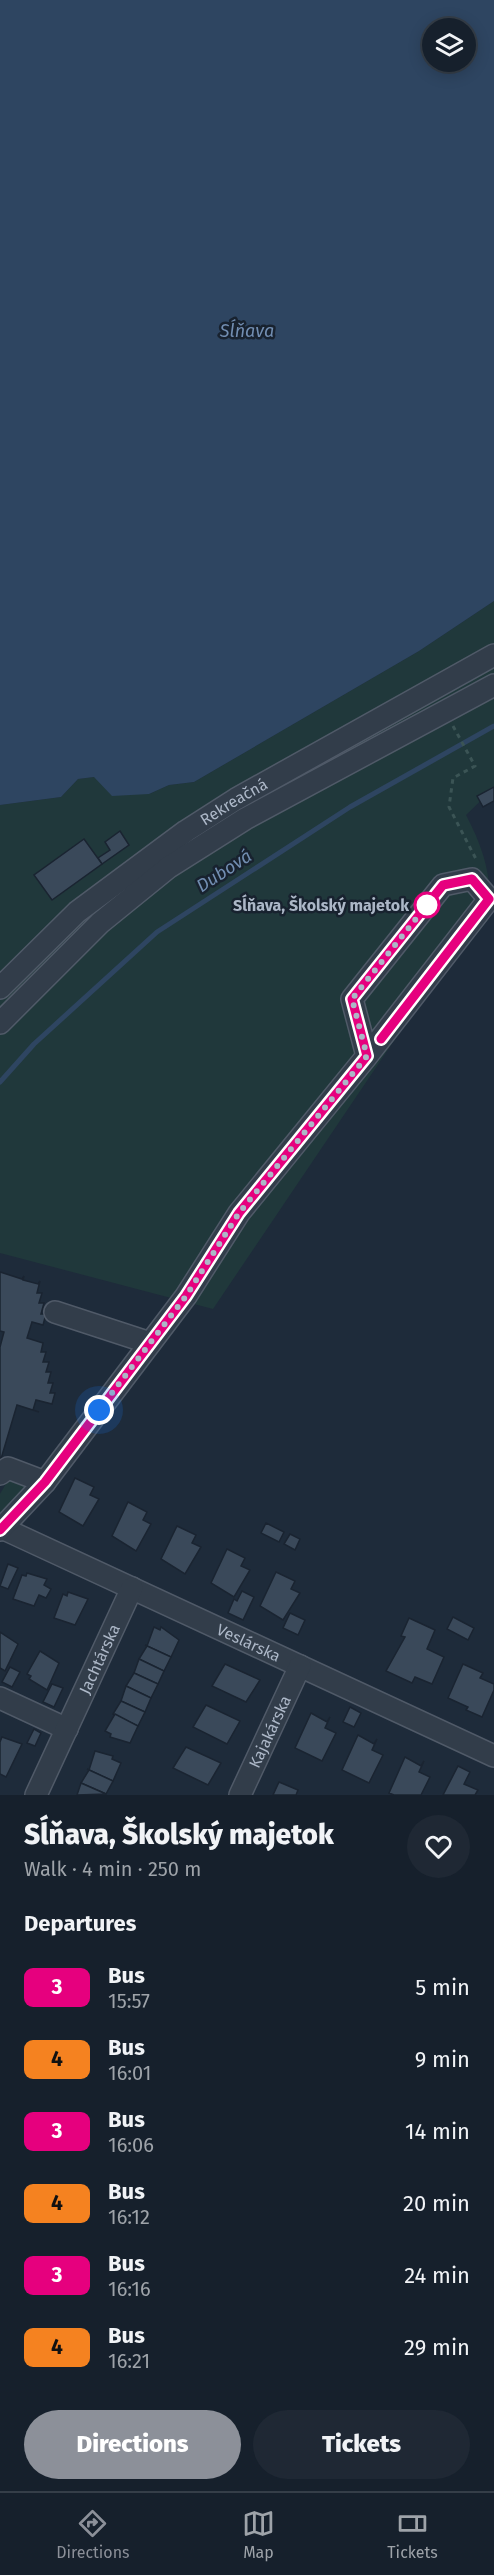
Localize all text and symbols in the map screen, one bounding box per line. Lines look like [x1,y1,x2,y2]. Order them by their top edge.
map controls [422,18,476,72]
button: layers [422,18,476,72]
water label: Sĺňava [219,319,274,342]
street label: Rekreačná [197,774,271,829]
water label: Dubová [192,845,256,897]
marker: Sĺňava, Školský majetok [414,892,440,918]
place label: Sĺňava, Školský majetok [233,894,409,915]
your location [84,1395,114,1425]
street label: Veslárska [214,1620,283,1666]
street label: Jachtárska [75,1621,124,1697]
street label: Kajakárska [245,1692,295,1771]
button: heart [407,1815,470,1878]
text: Sĺňava, Školský majetok [24,1818,334,1851]
text: Walk · 4 min · 250 m [24,1857,201,1881]
text: Departures [24,1910,136,1937]
text: Bus [108,1962,145,1989]
text: 3 [52,1974,62,2000]
text: 5 min [415,1974,470,2001]
text: 15:57 [108,1989,150,2013]
text: Bus [108,2034,145,2061]
text: 4 [51,2046,63,2072]
text: 9 min [415,2046,470,2073]
text: 16:01 [108,2061,151,2085]
text: Bus [108,2106,145,2133]
text: 3 [52,2118,62,2144]
text: 14 min [405,2118,470,2145]
text: 16:06 [108,2133,154,2157]
text: Bus [108,2178,145,2205]
text: 4 [51,2190,63,2216]
text: 20 min [403,2190,470,2217]
text: 16:12 [108,2205,150,2229]
text: Bus [108,2250,145,2277]
text: 3 [52,2262,62,2288]
text: 24 min [404,2262,470,2289]
text: 16:16 [108,2277,151,2301]
text: Bus [108,2322,145,2349]
text: 4 [51,2334,63,2360]
text: 29 min [404,2334,470,2361]
text: 16:21 [108,2349,150,2373]
button: Directions [24,2410,241,2479]
button: Tickets [253,2410,470,2479]
tab: Directions [56,2507,130,2562]
tab: Map [242,2507,275,2562]
tab: Tickets [387,2507,438,2562]

